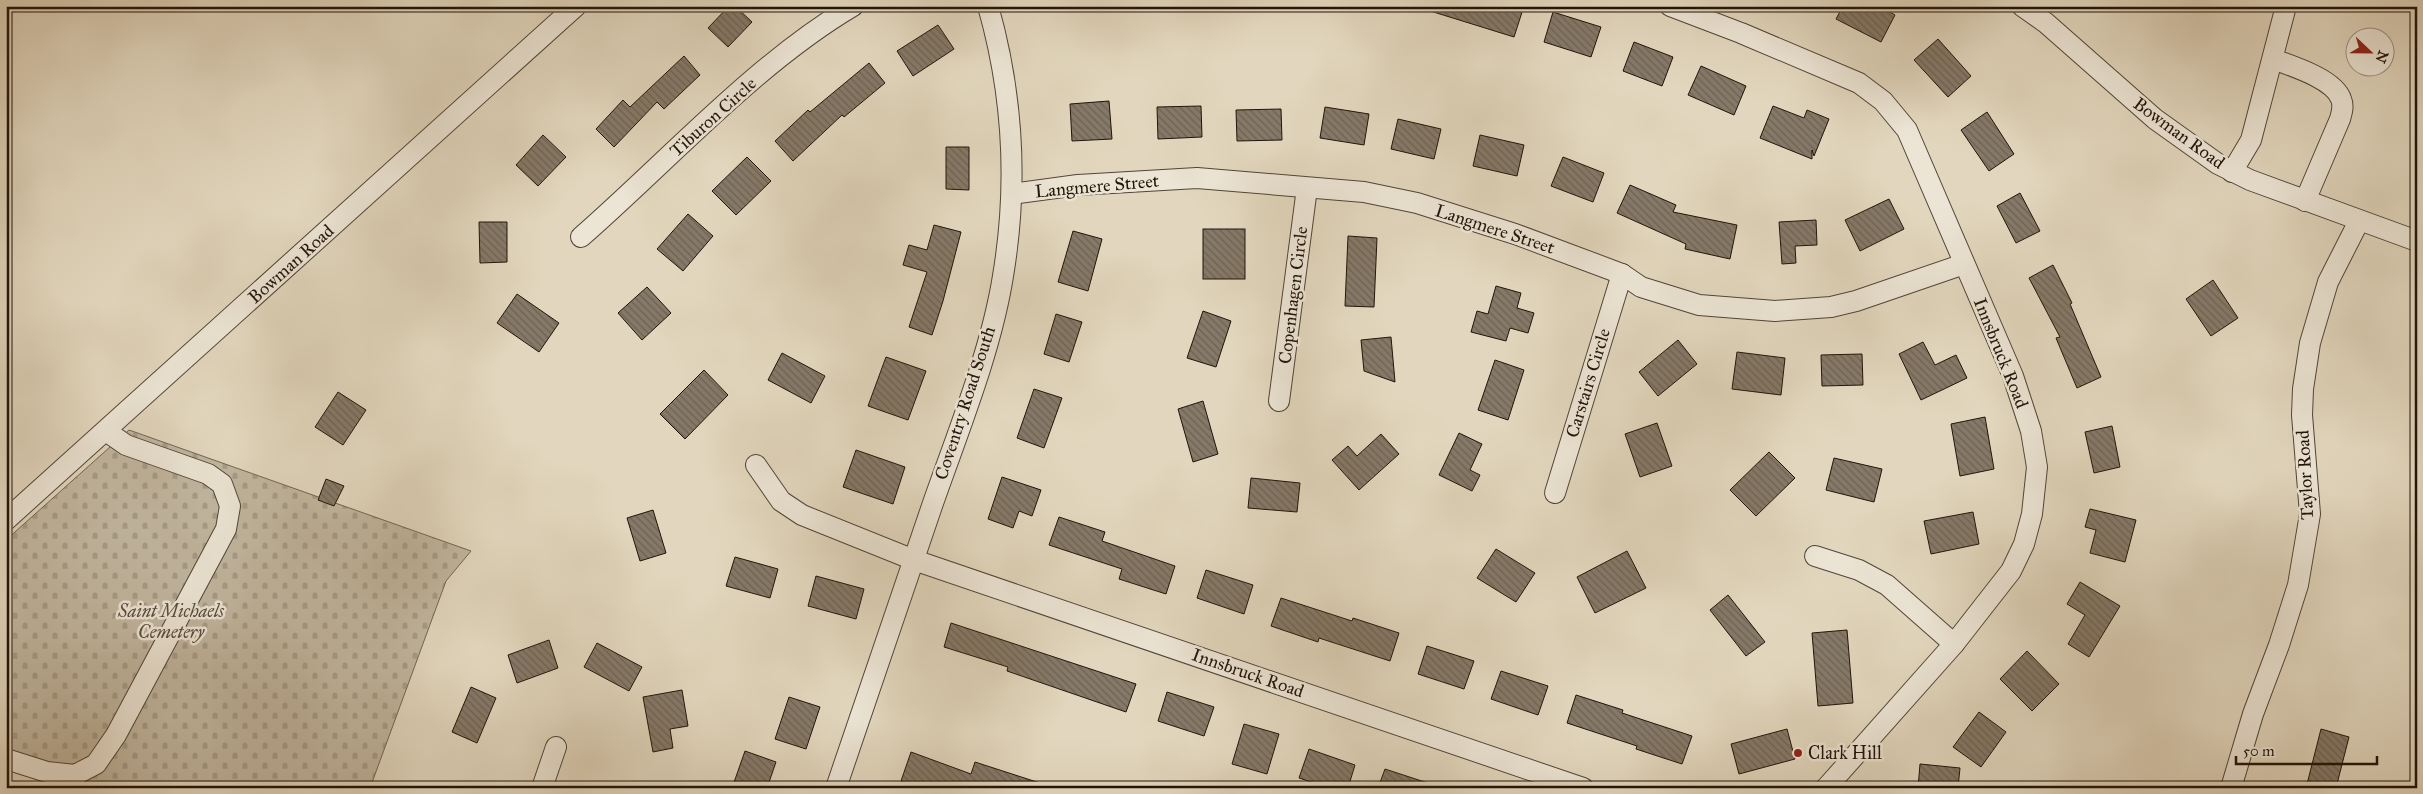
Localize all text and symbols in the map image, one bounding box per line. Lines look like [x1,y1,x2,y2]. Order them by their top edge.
north arrow [2346,28,2396,78]
text: N [2371,48,2392,65]
street label: Tiburon Circle [665,72,761,162]
street label: Bowman Road [2129,92,2229,174]
street label: Langmere Street [1034,170,1161,203]
street label: Langmere Street [1432,199,1558,260]
street label: Bowman Road [244,220,338,308]
street label: Copenhagen Circle [1274,225,1313,365]
street label: Innsbruck Road [1969,295,2033,411]
street label: Coventry Road South [930,323,1000,483]
street label: Carstairs Circle [1561,326,1615,440]
street label: Taylor Road [2292,430,2318,520]
park label: Saint Michaels Cemetery [117,600,225,643]
street label: Innsbruck Road [1189,644,1307,702]
scale bar [2236,734,2377,766]
place label: Clark Hill [1808,742,1882,764]
text: 50 m [2243,742,2275,760]
marker: Clark Hill [1792,747,1804,759]

